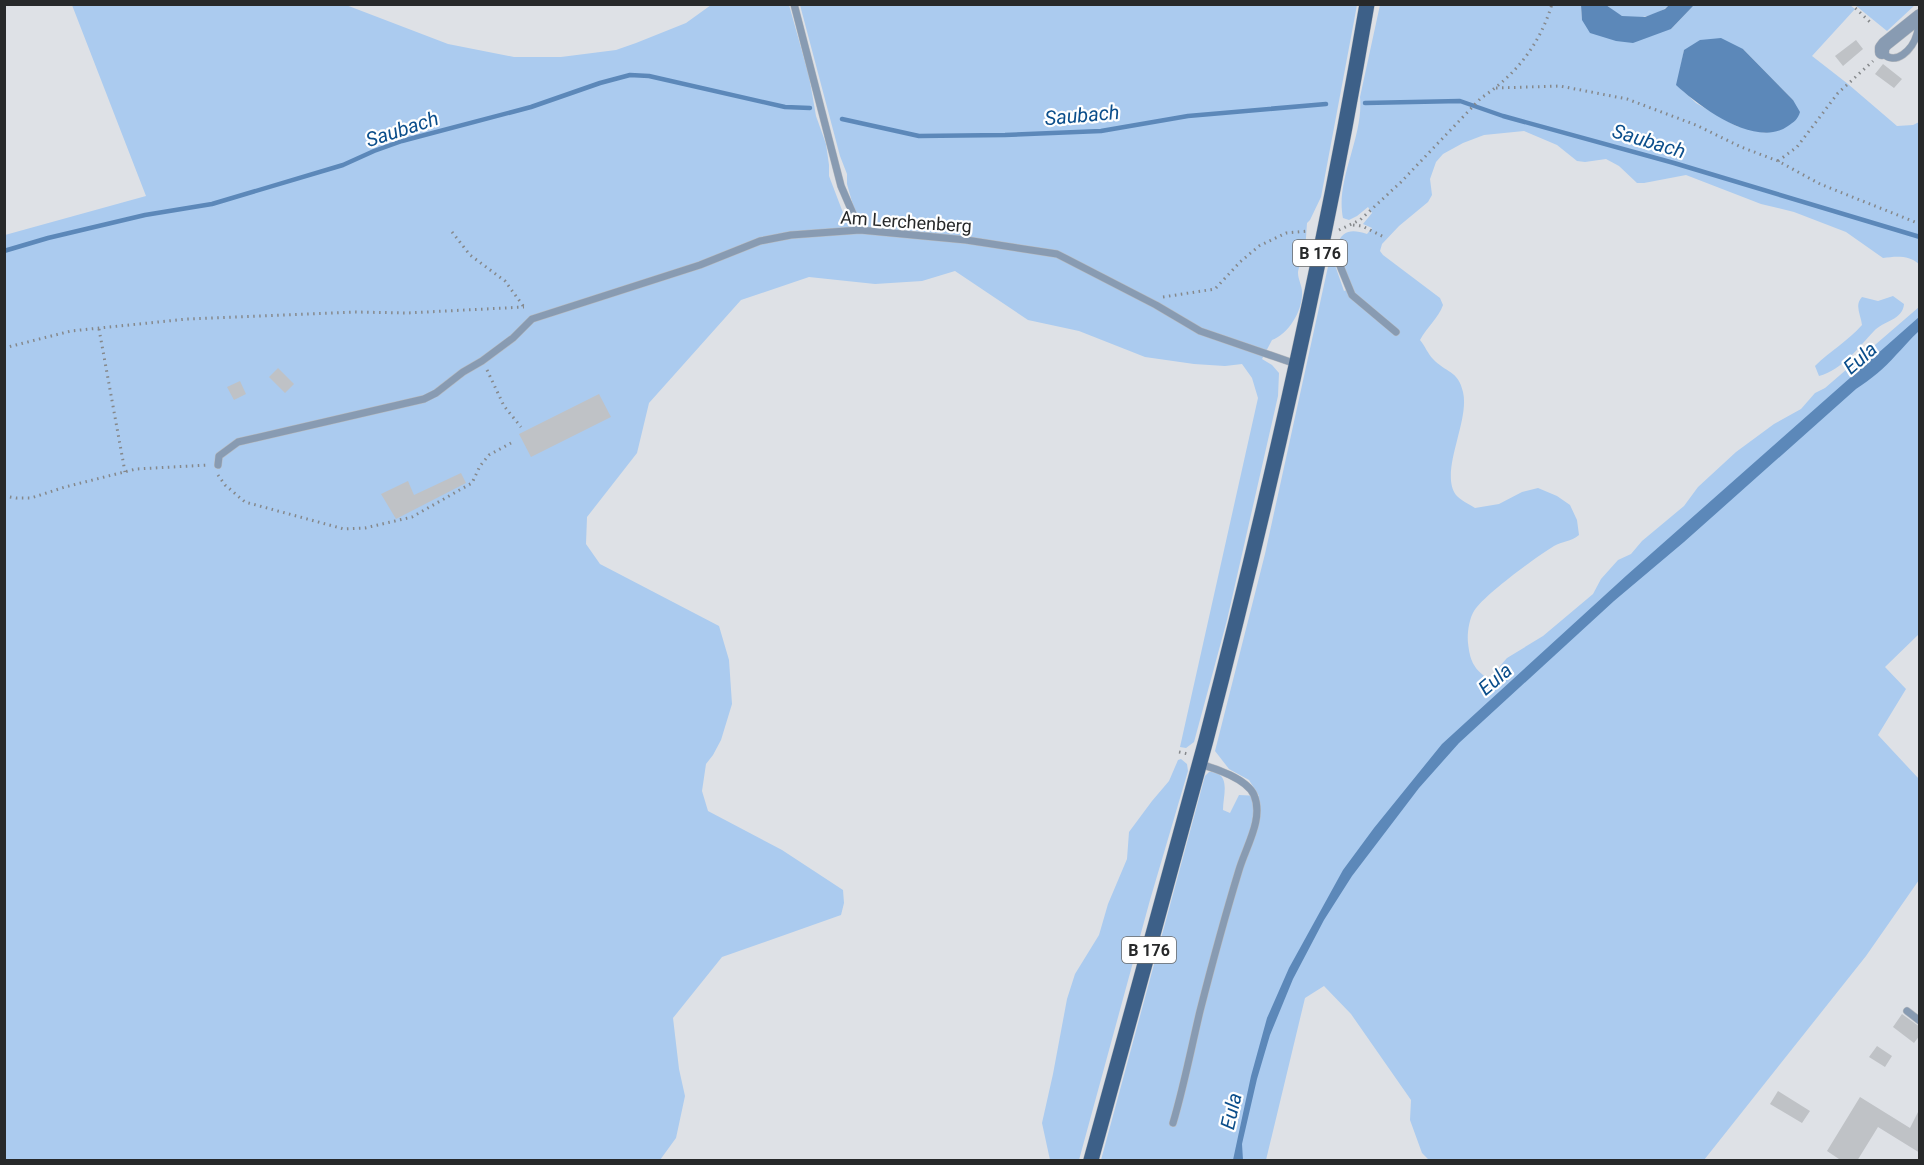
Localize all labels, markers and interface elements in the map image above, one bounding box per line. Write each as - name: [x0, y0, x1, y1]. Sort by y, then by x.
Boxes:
- water label: Saubach: [1044, 100, 1120, 130]
- water label: Saubach: [363, 106, 441, 152]
- water label: Saubach: [1610, 119, 1688, 163]
- street label: Am Lerchenberg: [840, 206, 972, 237]
- road number: B 176: [1293, 240, 1347, 266]
- water label: Eula: [1838, 337, 1882, 379]
- water label: Eula: [1473, 658, 1517, 700]
- road number: B 176: [1122, 937, 1176, 963]
- water label: Eula: [1215, 1090, 1247, 1132]

